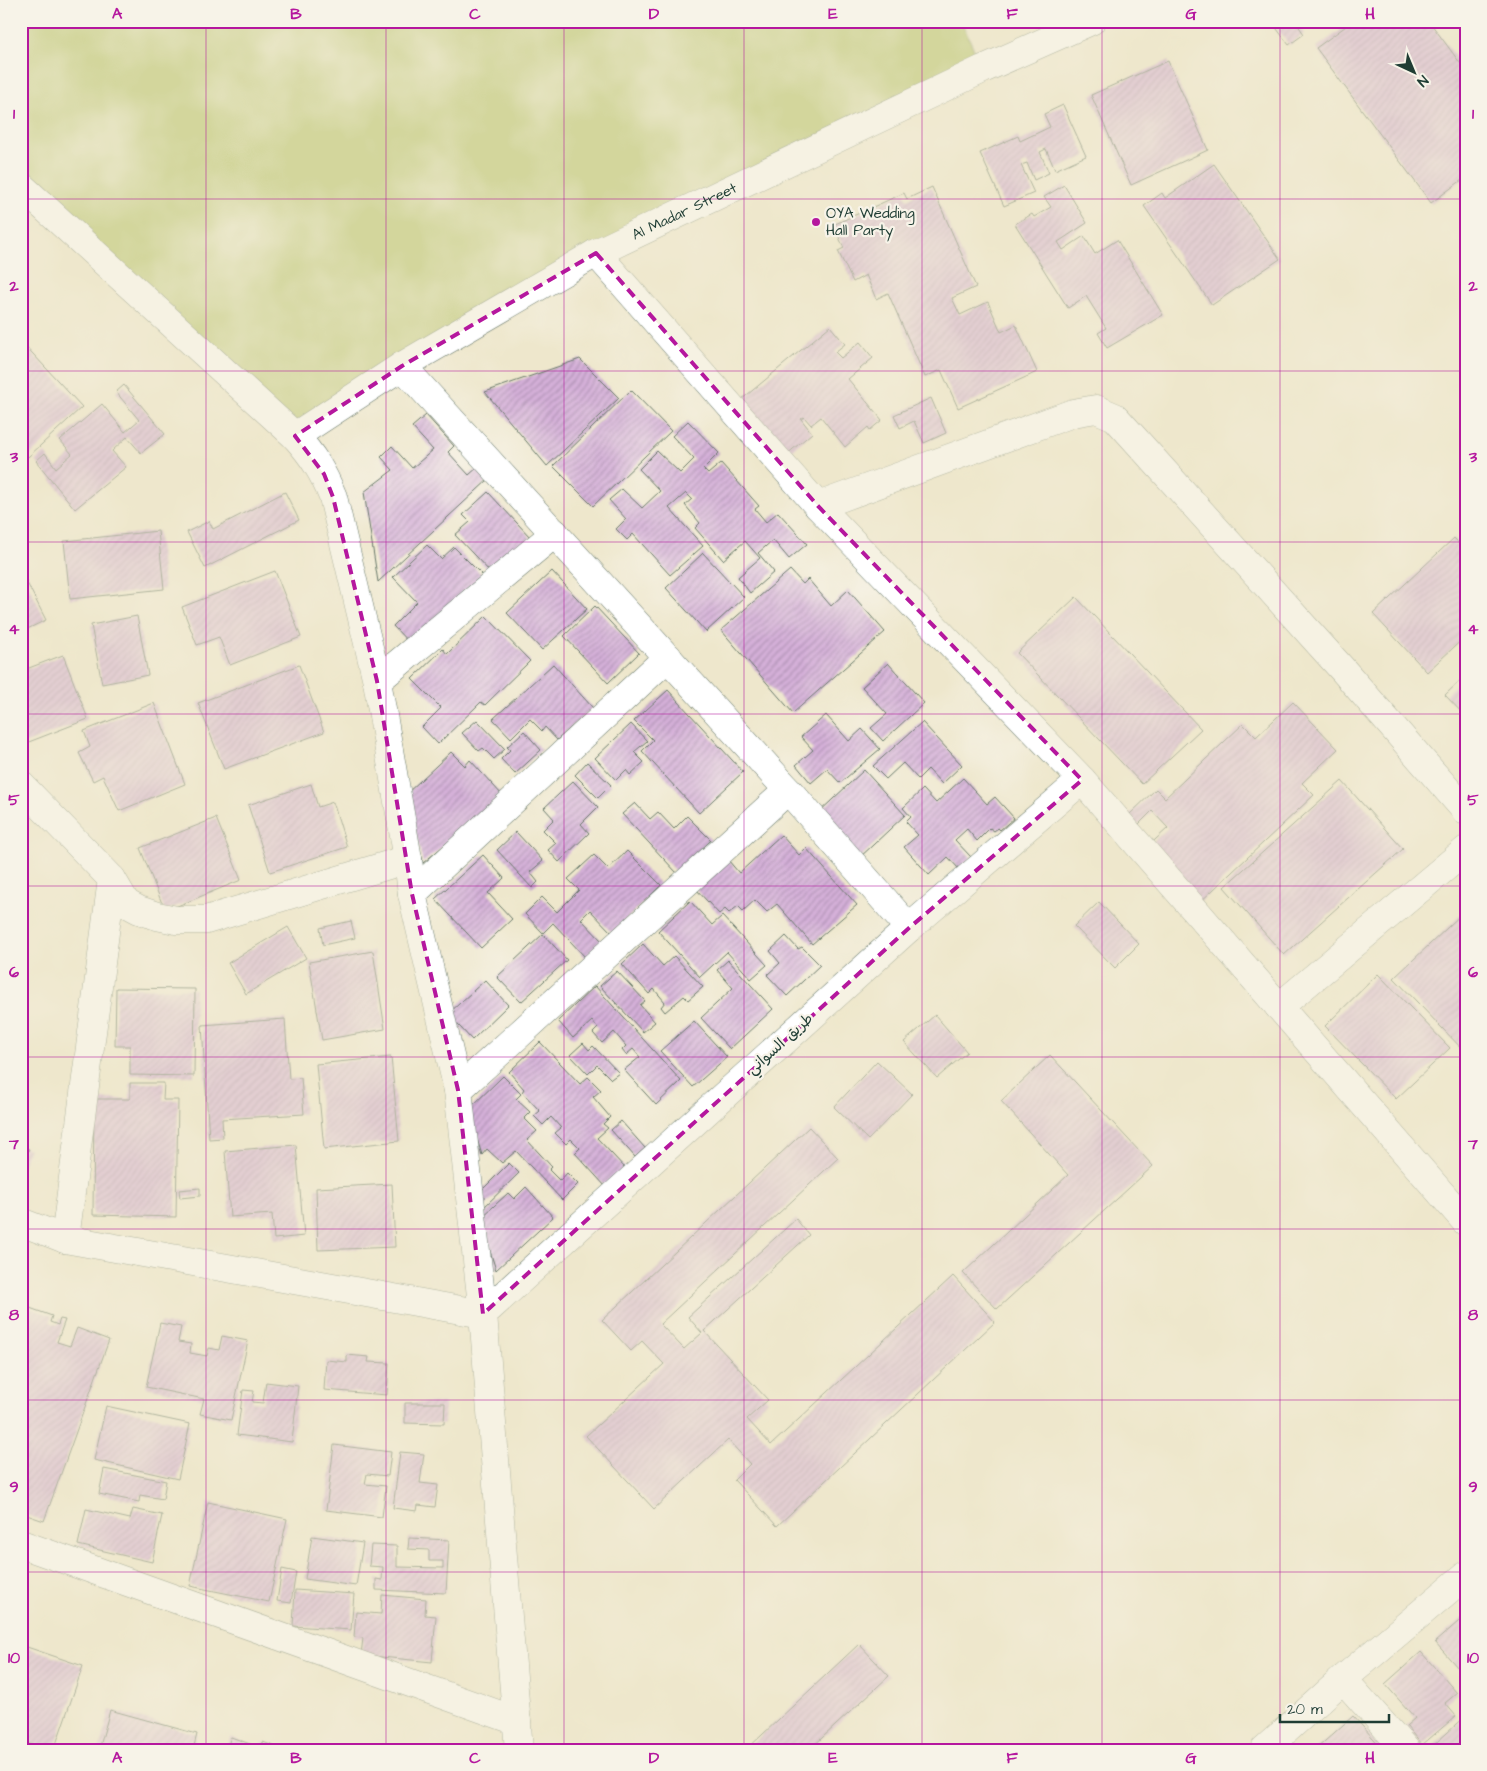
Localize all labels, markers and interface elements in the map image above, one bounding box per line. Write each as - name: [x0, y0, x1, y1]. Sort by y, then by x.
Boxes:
- text: A: [112, 3, 123, 25]
- text: B: [290, 3, 302, 25]
- text: C: [469, 3, 481, 25]
- text: D: [649, 3, 660, 25]
- text: E: [828, 3, 838, 25]
- text: F: [1006, 3, 1018, 25]
- text: G: [1185, 3, 1197, 25]
- text: H: [1365, 3, 1375, 25]
- north arrow: [1390, 48, 1440, 98]
- text: N: [1412, 70, 1432, 91]
- text: 1: [13, 103, 16, 125]
- text: 1: [1472, 103, 1475, 125]
- street label: Al Madar Street: [628, 177, 740, 245]
- place label: OYA Wedding Hall Party: [826, 203, 915, 242]
- marker: OYA Wedding Hall Party: [810, 216, 822, 228]
- text: 2: [8, 275, 19, 297]
- text: 2: [1467, 275, 1478, 297]
- text: 3: [9, 446, 19, 468]
- text: 3: [1468, 446, 1478, 468]
- text: 4: [9, 618, 20, 640]
- text: 4: [1468, 618, 1479, 640]
- text: 5: [8, 789, 20, 811]
- text: 5: [1467, 789, 1479, 811]
- text: 6: [9, 961, 19, 983]
- text: 6: [1468, 961, 1478, 983]
- street label: طريق السواني: [742, 1008, 819, 1081]
- text: 7: [8, 1133, 19, 1155]
- text: 7: [1467, 1133, 1478, 1155]
- text: 8: [9, 1304, 20, 1326]
- text: 8: [1468, 1304, 1479, 1326]
- text: 9: [9, 1476, 19, 1498]
- text: 9: [1468, 1476, 1478, 1498]
- text: 10: [8, 1647, 20, 1669]
- text: 10: [1467, 1647, 1479, 1669]
- scale bar: [1280, 1691, 1388, 1723]
- text: 20 m: [1287, 1699, 1323, 1720]
- text: A: [112, 1747, 123, 1769]
- text: B: [290, 1747, 302, 1769]
- text: C: [469, 1747, 481, 1769]
- text: D: [649, 1747, 660, 1769]
- text: E: [828, 1747, 838, 1769]
- text: F: [1006, 1747, 1018, 1769]
- text: G: [1185, 1747, 1197, 1769]
- text: H: [1365, 1747, 1375, 1769]

